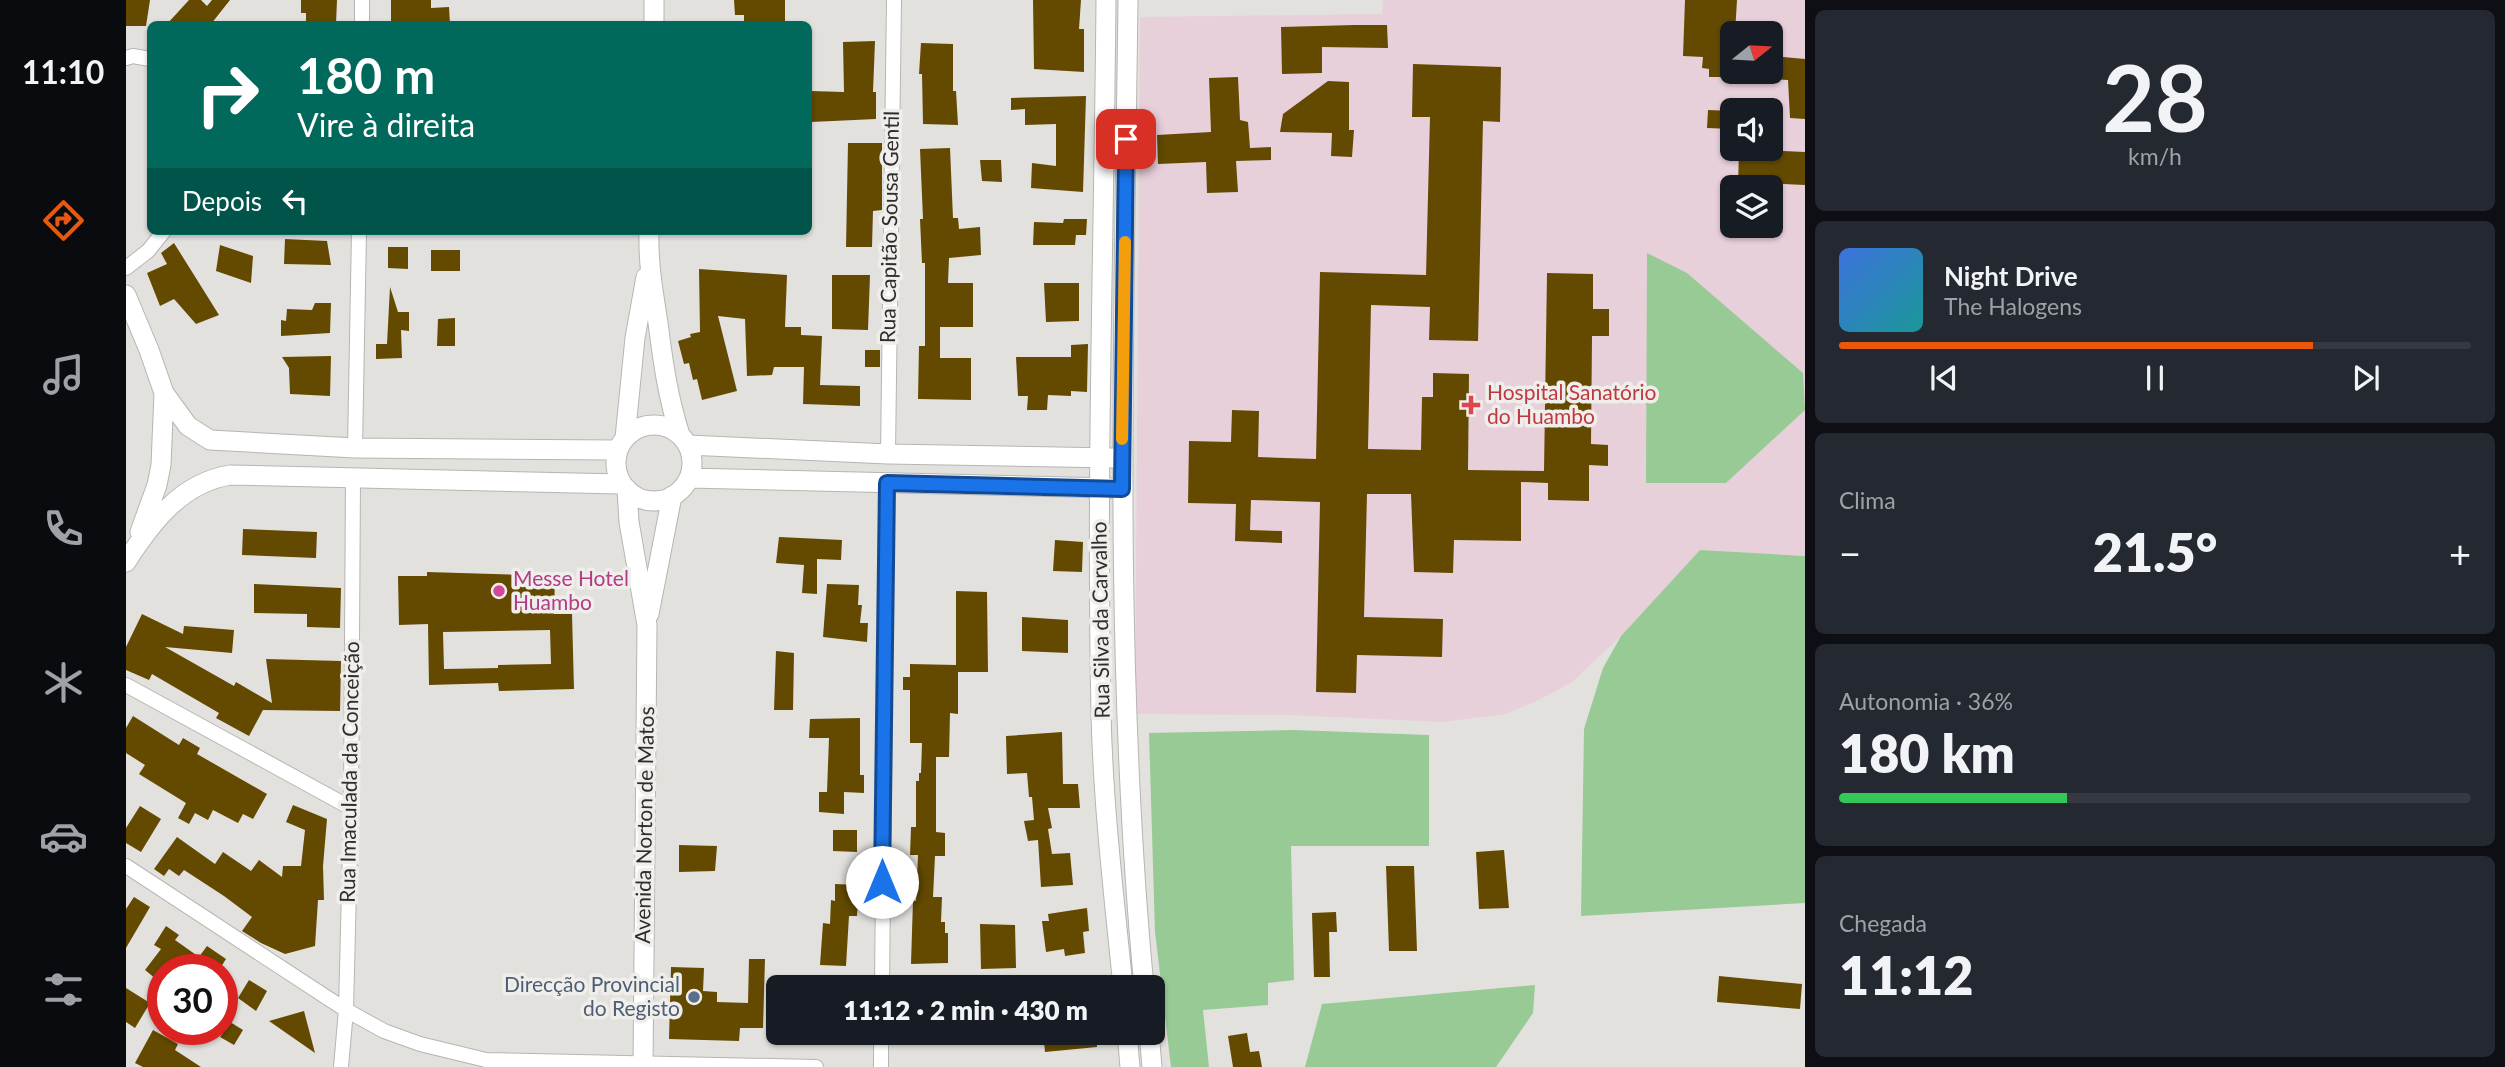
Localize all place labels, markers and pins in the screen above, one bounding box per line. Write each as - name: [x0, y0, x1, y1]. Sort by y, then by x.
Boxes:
- pin: [1096, 109, 1156, 169]
- place label: Hospital Sanatório do Huambo: [1487, 379, 1657, 428]
- marker: Hospital Sanatório do Huambo: [1461, 395, 1481, 415]
- place label: Messe Hotel Huambo: [513, 565, 629, 614]
- marker: Messe Hotel Huambo: [491, 583, 507, 599]
- place label: Direcção Provincial do Registo: [504, 971, 680, 1020]
- marker: Direcção Provincial do Registo: [686, 989, 702, 1005]

